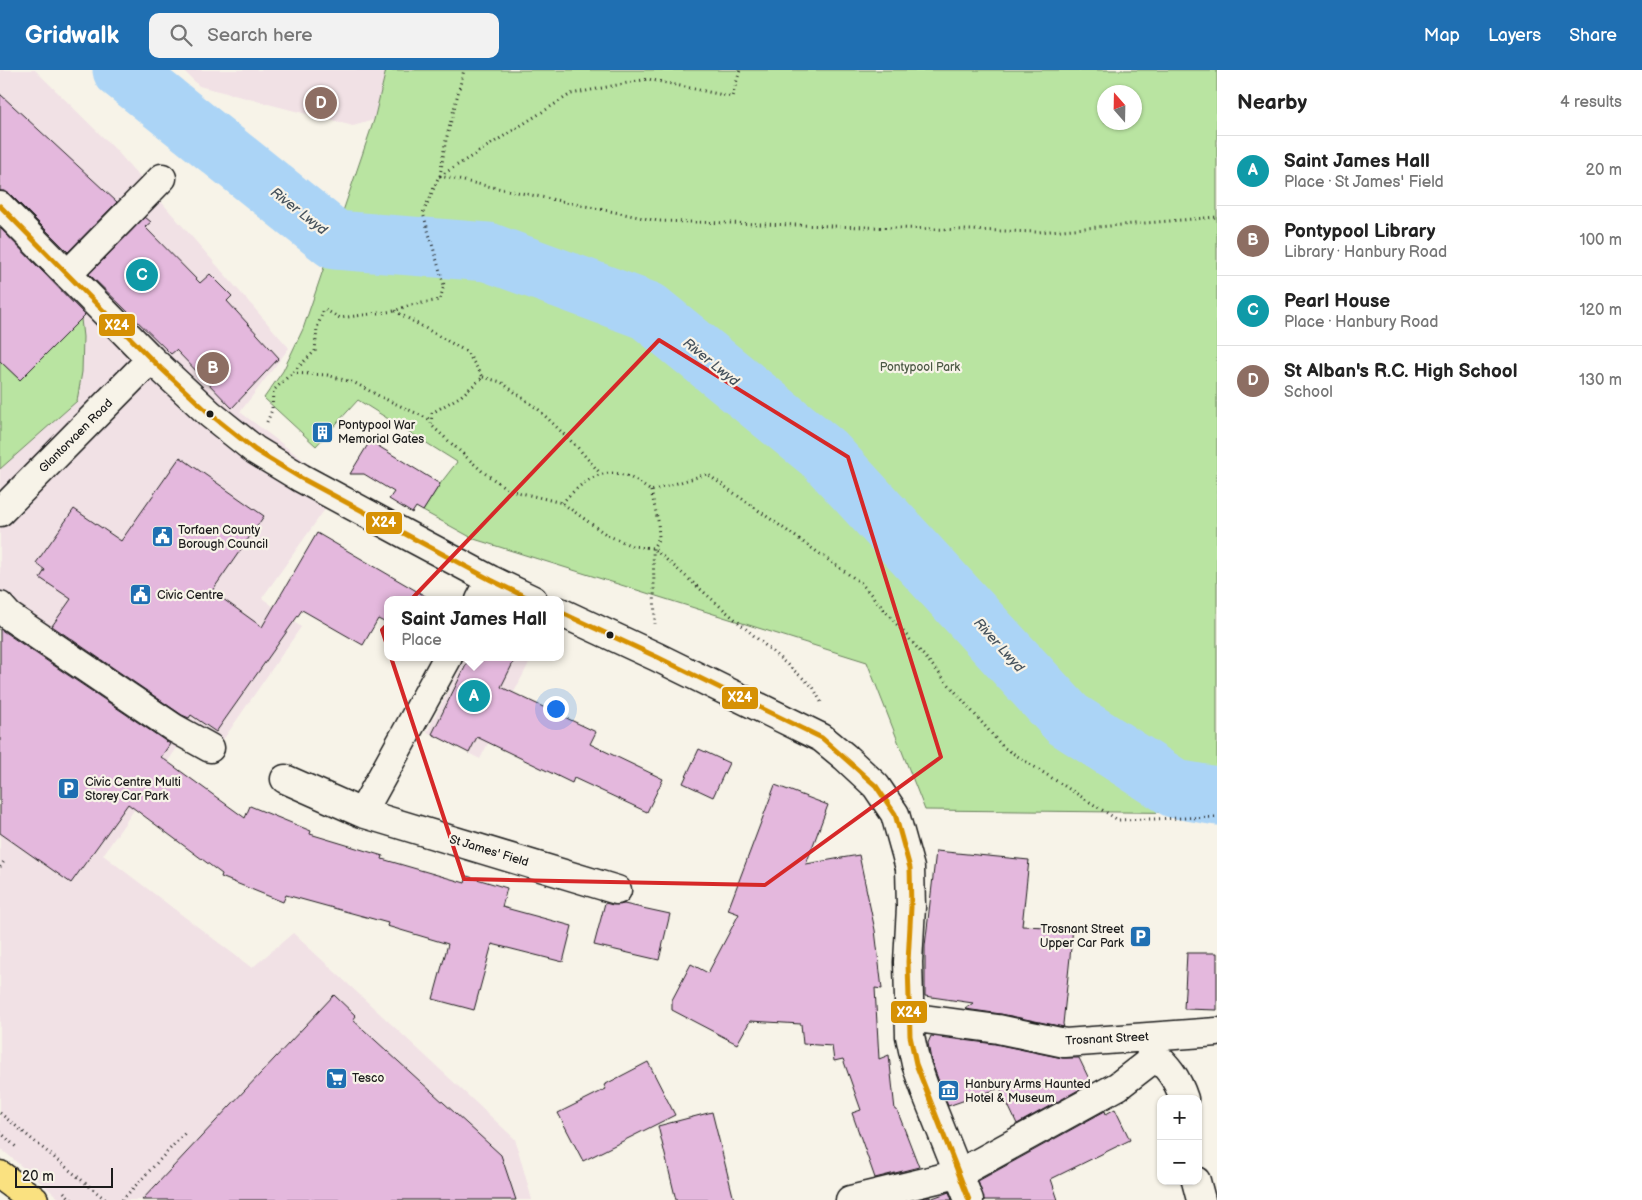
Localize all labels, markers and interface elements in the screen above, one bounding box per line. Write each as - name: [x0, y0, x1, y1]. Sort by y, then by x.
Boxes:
- search box: [149, 13, 499, 58]
- text: Gridwalk: [25, 21, 119, 50]
- icon: search: [167, 21, 195, 49]
- text: Search here: [207, 24, 312, 47]
- text: Map: [1424, 25, 1460, 46]
- text: Layers: [1488, 25, 1541, 46]
- text: Share: [1569, 25, 1617, 46]
- pin: D: [305, 84, 337, 122]
- north arrow: [1097, 85, 1142, 130]
- text: Nearby: [1237, 90, 1307, 115]
- text: 4 results: [1560, 93, 1622, 112]
- text: Saint James Hall: [1284, 150, 1430, 173]
- text: A: [1248, 161, 1258, 180]
- text: 20 m: [1586, 161, 1622, 180]
- text: Place · St James' Field: [1284, 173, 1444, 192]
- water label: River Lwyd: [267, 184, 331, 239]
- text: Pontypool Library: [1284, 220, 1435, 243]
- text: B: [1247, 231, 1259, 250]
- text: 100 m: [1579, 231, 1622, 250]
- text: Library · Hanbury Road: [1284, 243, 1447, 262]
- pin: C: [126, 256, 158, 294]
- text: Pearl House: [1284, 290, 1390, 313]
- text: C: [1247, 301, 1259, 320]
- text: 120 m: [1579, 301, 1622, 320]
- line badge: X24: [98, 313, 136, 337]
- text: Place · Hanbury Road: [1284, 313, 1438, 332]
- text: X24: [105, 317, 130, 334]
- water label: River Lwyd: [680, 334, 743, 390]
- pin: B: [197, 349, 229, 387]
- park label: Pontypool Park: [880, 360, 960, 375]
- text: St Alban's R.C. High School: [1284, 360, 1517, 383]
- text: D: [1247, 371, 1259, 390]
- text: 130 m: [1579, 371, 1622, 390]
- text: School: [1284, 383, 1333, 402]
- street label: Glantorvaen Road: [36, 396, 116, 476]
- unlabelled marker: [205, 409, 215, 419]
- place label: Pontypool War Memorial Gates: [338, 418, 424, 447]
- building icon: Pontypool War Memorial Gates: [310, 420, 334, 444]
- line badge: X24: [365, 511, 403, 535]
- text: X24: [372, 514, 397, 531]
- place label: Torfaen County Borough Council: [178, 523, 268, 552]
- public building icon: Torfaen County Borough Council: [150, 525, 174, 549]
- public building icon: Civic Centre: [129, 583, 153, 607]
- place label: Civic Centre: [157, 588, 223, 603]
- popup: [384, 596, 564, 661]
- text: Saint James Hall: [401, 608, 547, 631]
- water label: River Lwyd: [970, 614, 1028, 676]
- unlabelled marker: [605, 630, 615, 640]
- text: Place: [401, 631, 442, 650]
- pin: A: [458, 677, 490, 715]
- line badge: X24: [721, 686, 759, 710]
- text: X24: [728, 689, 753, 706]
- your location: [543, 696, 569, 722]
- place label: Civic Centre Multi Storey Car Park: [85, 775, 181, 804]
- parking icon: Civic Centre Multi Storey Car Park: [57, 777, 81, 801]
- street label: St James' Field: [448, 832, 530, 870]
- place label: Trosnant Street Upper Car Park: [1040, 922, 1124, 951]
- parking icon: Trosnant Street Upper Car Park: [1128, 924, 1152, 948]
- line badge: X24: [890, 1000, 928, 1024]
- text: X24: [897, 1004, 922, 1021]
- street label: Trosnant Street: [1065, 1029, 1149, 1049]
- supermarket icon: Tesco: [324, 1066, 348, 1090]
- place label: Tesco: [352, 1071, 384, 1086]
- place label: Hanbury Arms Haunted Hotel & Museum: [965, 1077, 1091, 1106]
- museum icon: Hanbury Arms Haunted Hotel & Museum: [937, 1079, 961, 1103]
- map controls: [1157, 1095, 1202, 1185]
- button: +: [1157, 1095, 1202, 1140]
- button: −: [1157, 1140, 1202, 1185]
- scale bar: [15, 1165, 112, 1188]
- text: 20 m: [22, 1168, 54, 1185]

